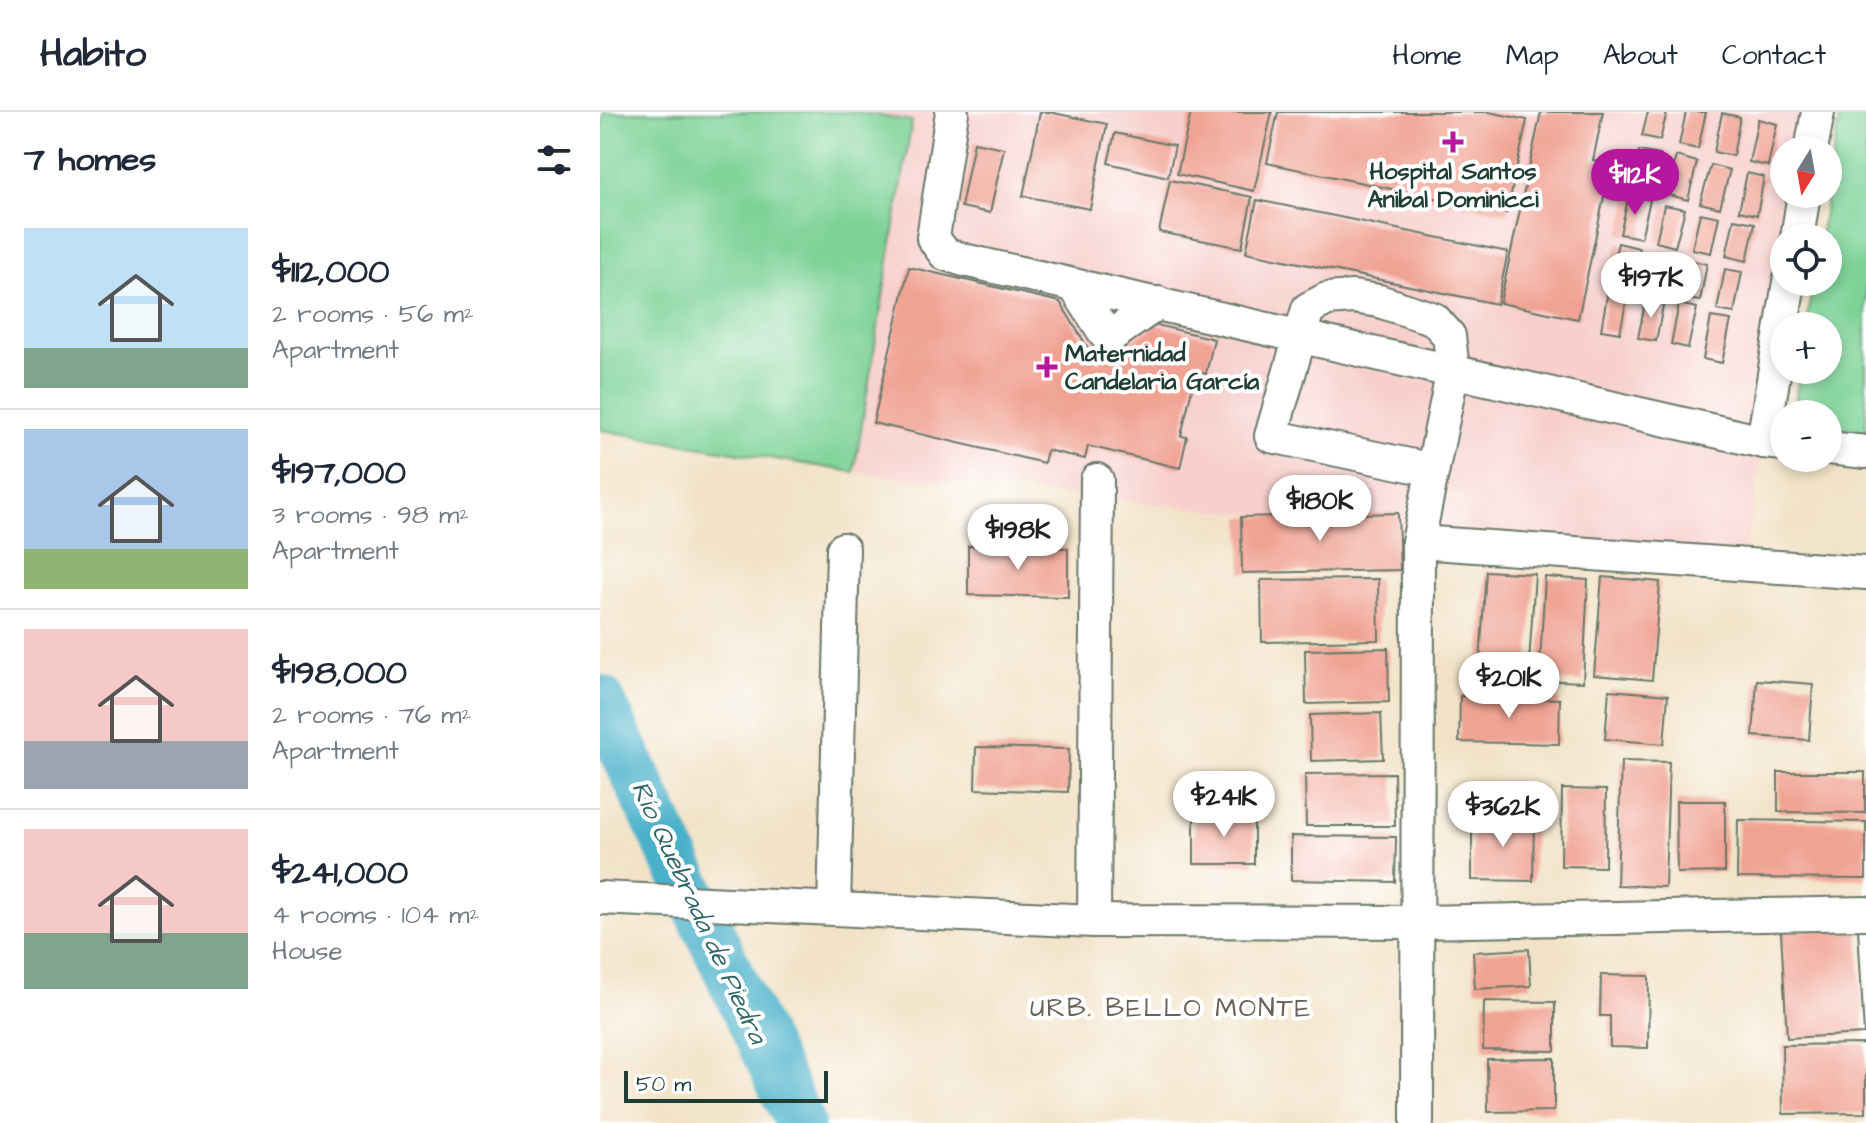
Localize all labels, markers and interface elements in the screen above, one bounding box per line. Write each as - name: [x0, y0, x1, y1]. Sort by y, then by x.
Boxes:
- text: Habito: [40, 29, 146, 81]
- text: Home: [1392, 36, 1462, 75]
- text: Map: [1506, 36, 1559, 75]
- text: About: [1603, 36, 1678, 75]
- text: Contact: [1722, 36, 1826, 75]
- marker: Hospital Santos Anibal Dominicci: [1442, 131, 1464, 153]
- text: 7 homes: [24, 136, 156, 184]
- north arrow: [1770, 136, 1842, 208]
- map controls: [1770, 136, 1842, 472]
- icon: filters: [532, 138, 576, 182]
- pin: $112K: [1579, 149, 1691, 217]
- place label: Hospital Santos Anibal Dominicci: [1367, 155, 1539, 217]
- text: $112K: [1609, 157, 1661, 193]
- button: locate: [1770, 224, 1842, 296]
- text: $112,000: [272, 248, 389, 296]
- pin: $197K: [1595, 252, 1707, 320]
- icon: home: [88, 260, 184, 356]
- text: $197K: [1619, 260, 1683, 296]
- text: 2 rooms · 56 m²: [272, 296, 474, 332]
- button: +: [1770, 312, 1842, 384]
- text: Apartment: [272, 332, 399, 368]
- place label: Maternidad Candelaria García: [1065, 337, 1260, 399]
- marker: Maternidad Candelaria García: [1036, 356, 1058, 378]
- button: −: [1770, 400, 1842, 472]
- text: $197,000: [272, 449, 406, 497]
- icon: home: [88, 461, 184, 557]
- pin: $180K: [1264, 475, 1376, 543]
- text: $180K: [1287, 483, 1353, 519]
- text: 3 rooms · 98 m²: [272, 497, 469, 533]
- pin: $198K: [962, 504, 1074, 572]
- text: $198K: [985, 512, 1051, 548]
- text: Apartment: [272, 533, 399, 569]
- text: $198,000: [272, 649, 407, 697]
- pin: $201K: [1453, 652, 1565, 720]
- text: $201K: [1477, 660, 1541, 696]
- icon: home: [88, 661, 184, 757]
- text: 2 rooms · 76 m²: [272, 697, 471, 733]
- text: Apartment: [272, 733, 399, 769]
- pin: $241K: [1168, 771, 1280, 839]
- water label: Río Quebrada de Piedra: [622, 775, 777, 1051]
- text: $241K: [1191, 779, 1257, 815]
- pin: $362K: [1447, 781, 1559, 849]
- text: $362K: [1466, 789, 1540, 825]
- text: $241,000: [272, 849, 408, 897]
- icon: home: [88, 861, 184, 957]
- text: 4 rooms · 104 m²: [272, 897, 479, 933]
- text: House: [272, 933, 343, 969]
- district label: URB. BELLO MONTE: [1030, 990, 1312, 1026]
- scale bar: [624, 1067, 828, 1103]
- text: 50 m: [636, 1069, 691, 1100]

